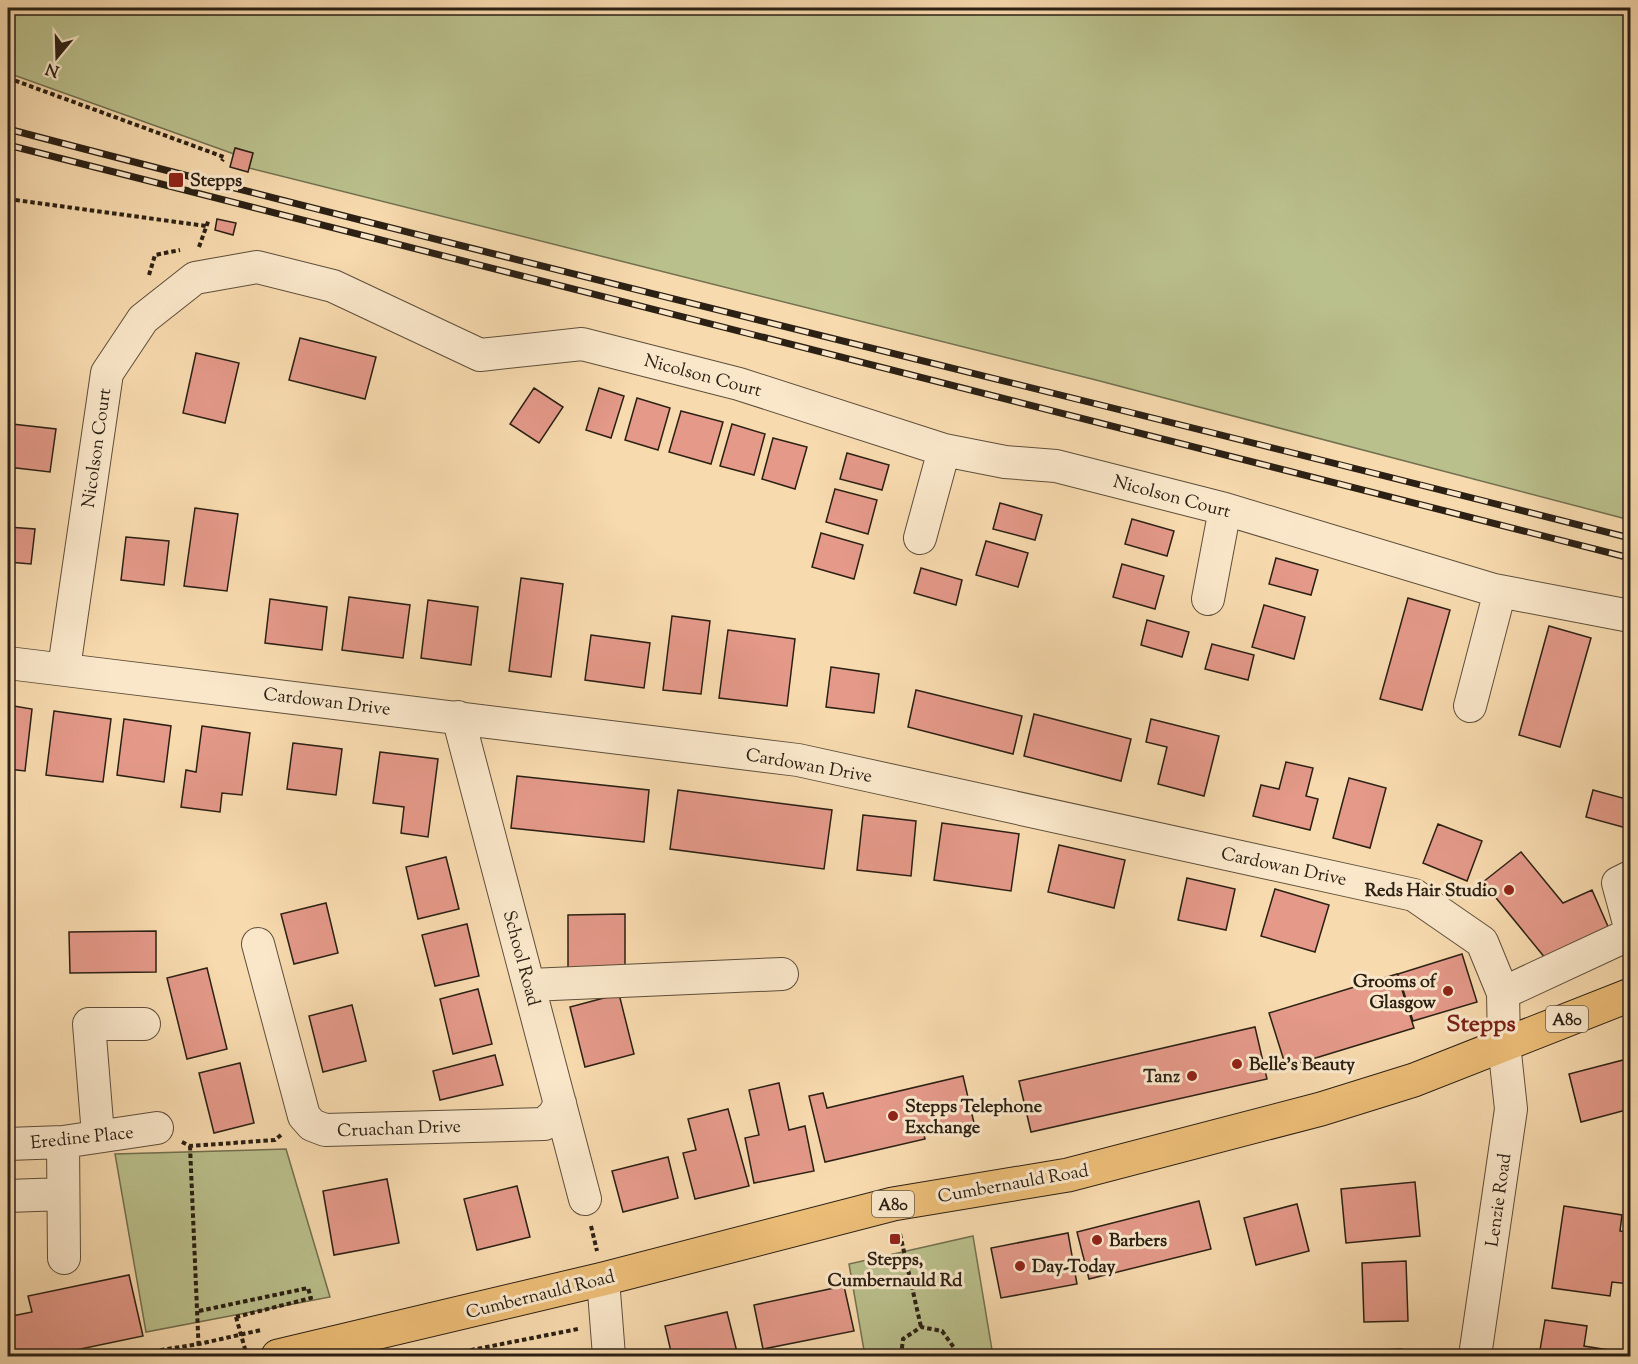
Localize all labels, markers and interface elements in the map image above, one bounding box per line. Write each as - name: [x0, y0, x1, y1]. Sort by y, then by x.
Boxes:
- north arrow: [27, 27, 87, 87]
- text: N: [43, 56, 63, 82]
- place label: Stepps: [190, 169, 242, 195]
- marker: Stepps: [167, 171, 185, 189]
- street label: Nicolson Court: [641, 349, 764, 405]
- street label: Nicolson Court: [77, 387, 119, 510]
- street label: Nicolson Court: [1110, 470, 1233, 526]
- street label: Cardowan Drive: [262, 682, 392, 724]
- street label: Cardowan Drive: [743, 743, 874, 791]
- street label: Cardowan Drive: [1218, 842, 1349, 894]
- place label: Reds Hair Studio: [1365, 879, 1497, 905]
- marker: Reds Hair Studio: [1502, 883, 1516, 897]
- street label: School Road: [495, 908, 545, 1009]
- place label: Grooms of Glasgow: [1353, 970, 1438, 1017]
- marker: Grooms of Glasgow: [1441, 984, 1455, 998]
- road number: A80: [1546, 1006, 1588, 1032]
- district label: Stepps: [1446, 1008, 1516, 1042]
- place label: Belle's Beauty: [1249, 1053, 1355, 1079]
- marker: Belle's Beauty: [1230, 1057, 1244, 1071]
- place label: Tanz: [1143, 1065, 1180, 1091]
- marker: Tanz: [1185, 1069, 1199, 1083]
- place label: Stepps Telephone Exchange: [905, 1095, 1043, 1142]
- marker: Stepps Telephone Exchange: [886, 1109, 900, 1123]
- street label: Cruachan Drive: [337, 1115, 462, 1145]
- street label: Eredine Place: [29, 1121, 135, 1157]
- street label: Lenzie Road: [1481, 1152, 1519, 1249]
- street label: Cumbernauld Road: [936, 1159, 1091, 1211]
- road number: A80: [872, 1191, 914, 1217]
- place label: Barbers: [1109, 1229, 1167, 1255]
- marker: Stepps, Cumbernauld Rd: [888, 1232, 902, 1246]
- marker: Barbers: [1090, 1233, 1104, 1247]
- place label: Stepps, Cumbernauld Rd: [828, 1248, 963, 1295]
- place label: Day-Today: [1032, 1255, 1116, 1281]
- marker: Day-Today: [1013, 1259, 1027, 1273]
- street label: Cumbernauld Road: [463, 1265, 618, 1327]

